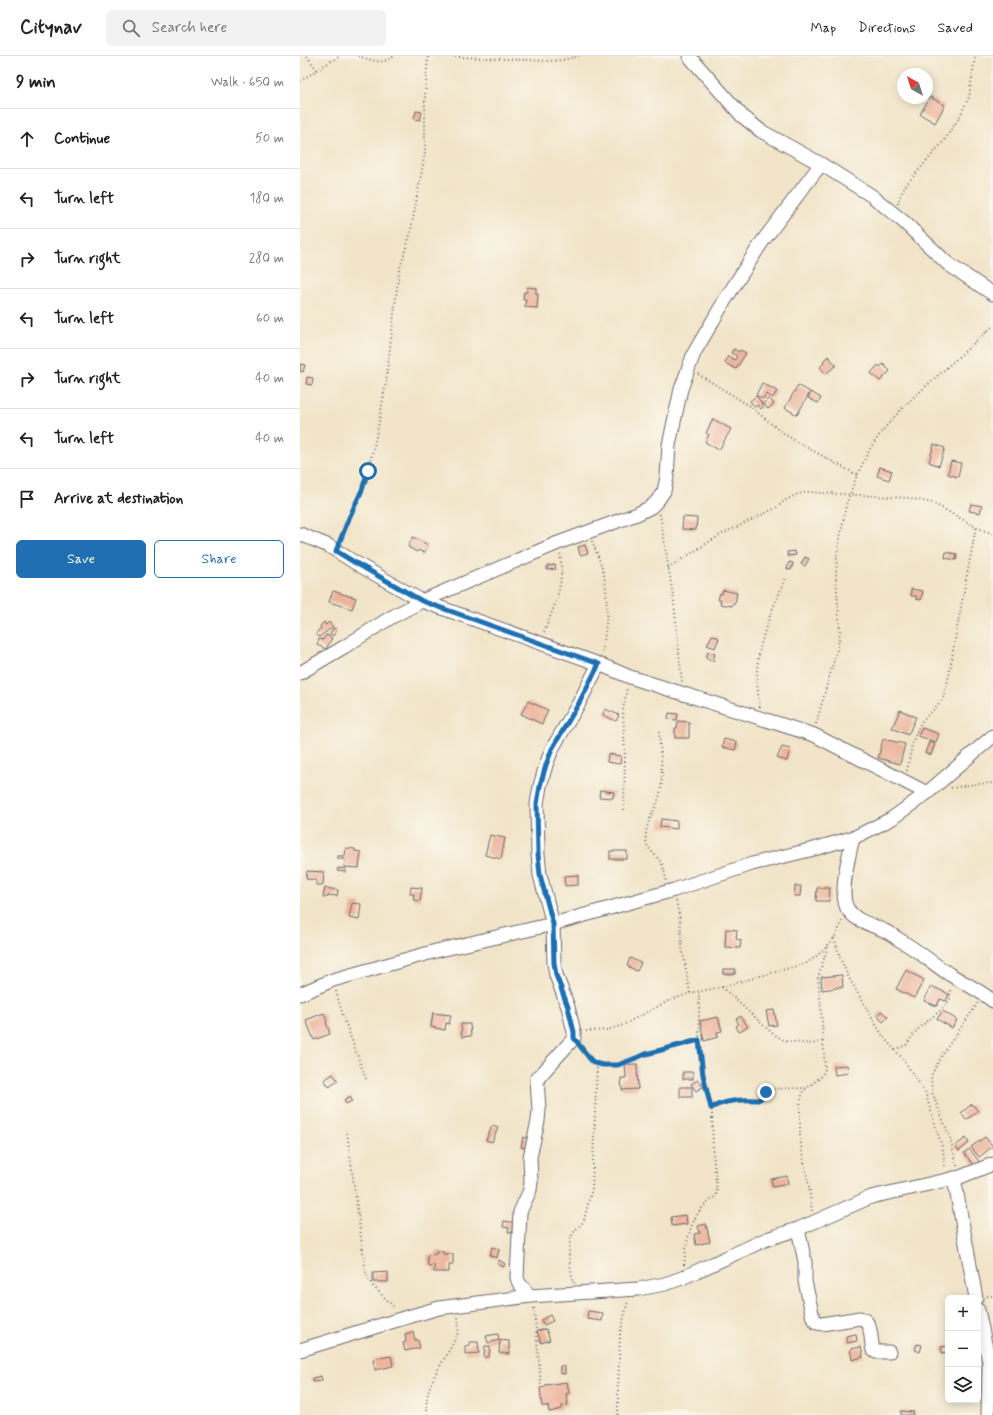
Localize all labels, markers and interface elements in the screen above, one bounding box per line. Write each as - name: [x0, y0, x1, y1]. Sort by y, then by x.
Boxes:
- search box: [106, 10, 386, 46]
- text: Citynav: [20, 15, 82, 40]
- icon: search: [120, 17, 142, 39]
- text: Search here: [152, 18, 227, 38]
- text: Map: [810, 19, 836, 37]
- text: Directions: [858, 19, 916, 37]
- text: Saved: [938, 19, 973, 37]
- north arrow: [897, 68, 933, 104]
- text: 9 min: [16, 71, 56, 93]
- text: Walk · 650 m: [211, 74, 284, 91]
- icon: ahead: [16, 128, 38, 150]
- text: Continue: [54, 129, 110, 149]
- text: 50 m: [255, 130, 284, 147]
- icon: left: [16, 188, 38, 210]
- text: Turn left: [54, 189, 114, 209]
- text: 180 m: [249, 190, 284, 207]
- icon: right: [16, 248, 38, 270]
- text: Turn right: [54, 249, 121, 269]
- text: 280 m: [249, 250, 284, 267]
- icon: left: [16, 308, 38, 330]
- text: Turn left: [54, 309, 114, 329]
- text: 60 m: [256, 310, 284, 327]
- icon: right: [16, 368, 38, 390]
- text: Turn right: [54, 369, 121, 389]
- text: 40 m: [255, 370, 284, 387]
- icon: left: [16, 428, 38, 450]
- text: Turn left: [54, 429, 114, 449]
- text: 40 m: [255, 430, 284, 447]
- route start: [359, 462, 377, 480]
- icon: arrive: [16, 488, 38, 510]
- text: Arrive at destination: [54, 489, 183, 509]
- button: Save: [16, 540, 146, 578]
- button: Share: [154, 540, 284, 578]
- route end: [757, 1083, 775, 1101]
- map controls: [945, 1295, 981, 1403]
- button: +: [945, 1295, 981, 1331]
- button: −: [945, 1331, 981, 1367]
- button: layers: [945, 1367, 981, 1403]

